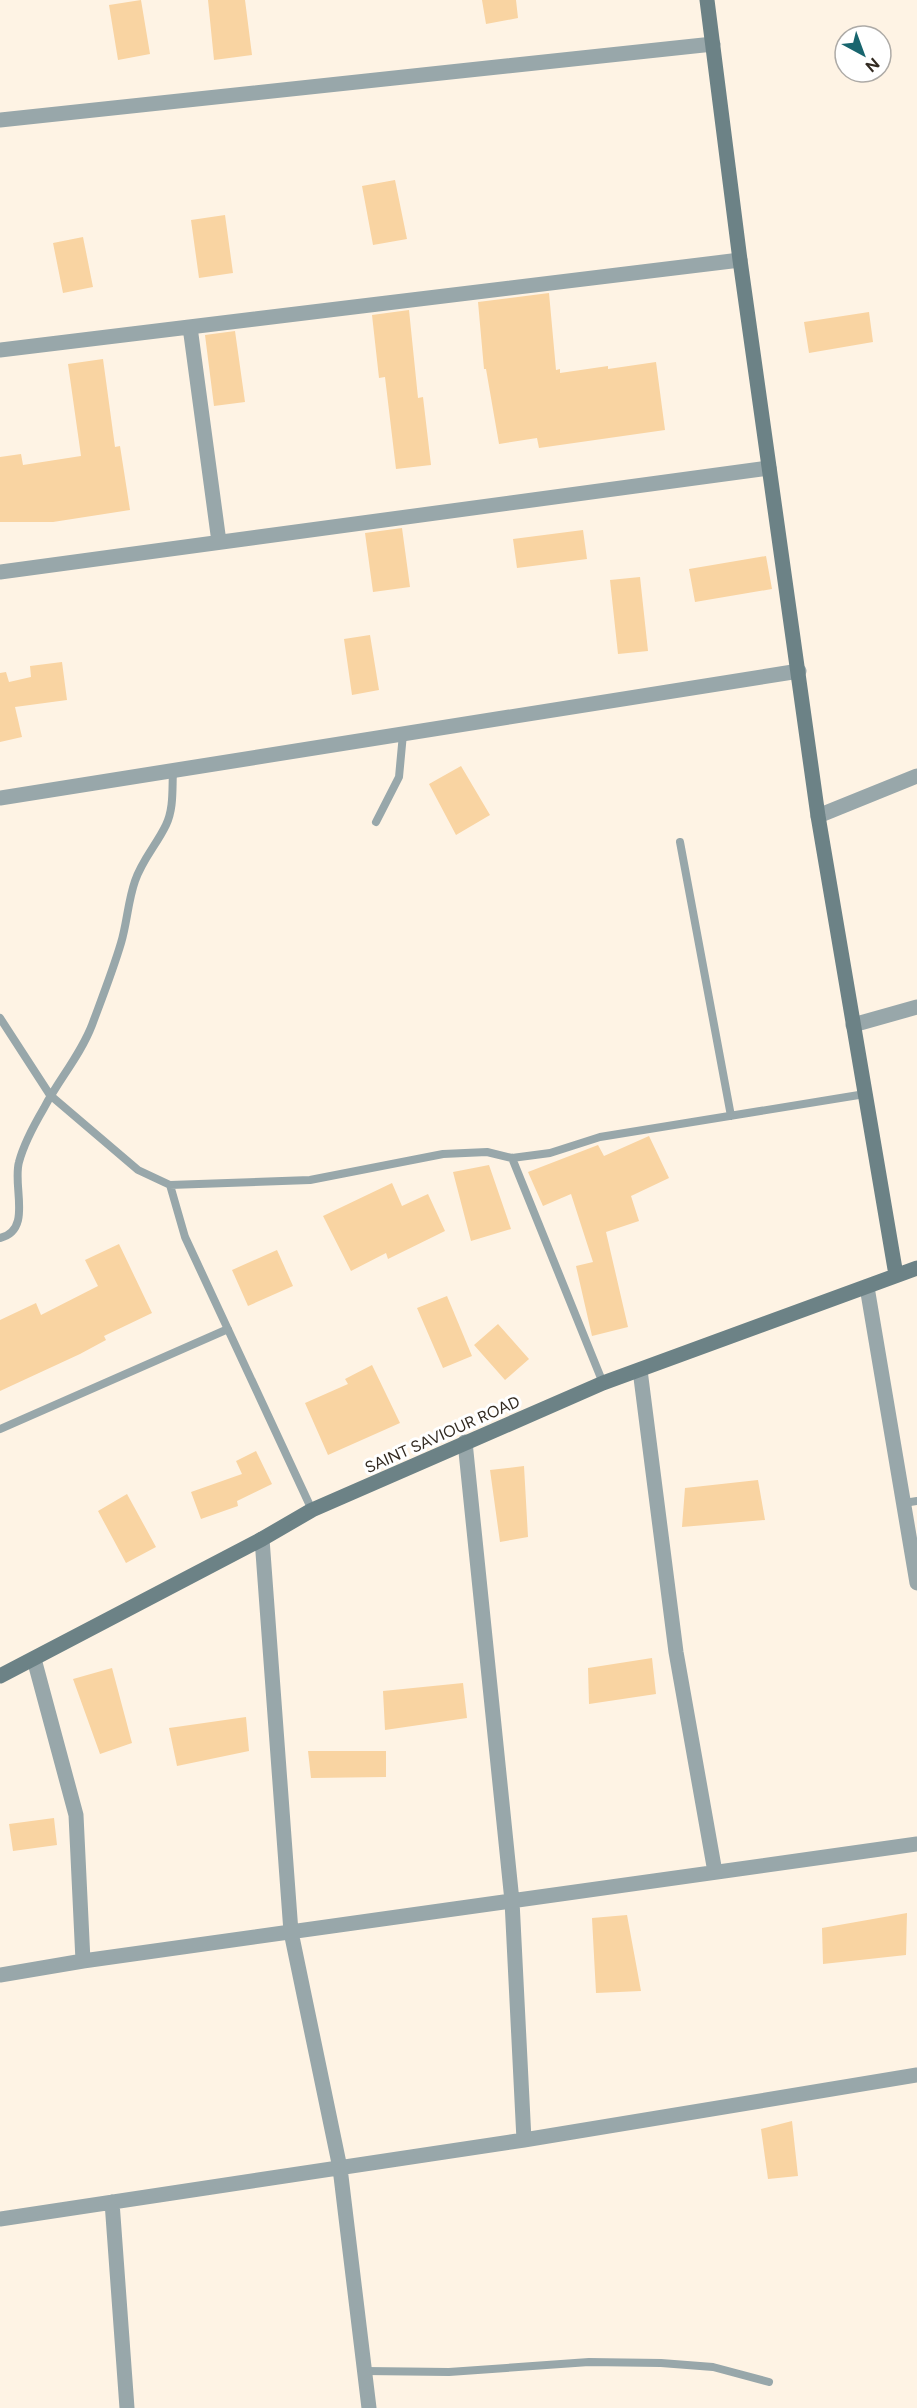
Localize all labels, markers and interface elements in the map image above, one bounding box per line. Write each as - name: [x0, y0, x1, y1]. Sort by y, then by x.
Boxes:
- north arrow: [833, 24, 893, 84]
- text: N: [862, 54, 883, 76]
- street label: SAINT SAVIOUR ROAD: [362, 1392, 523, 1477]

